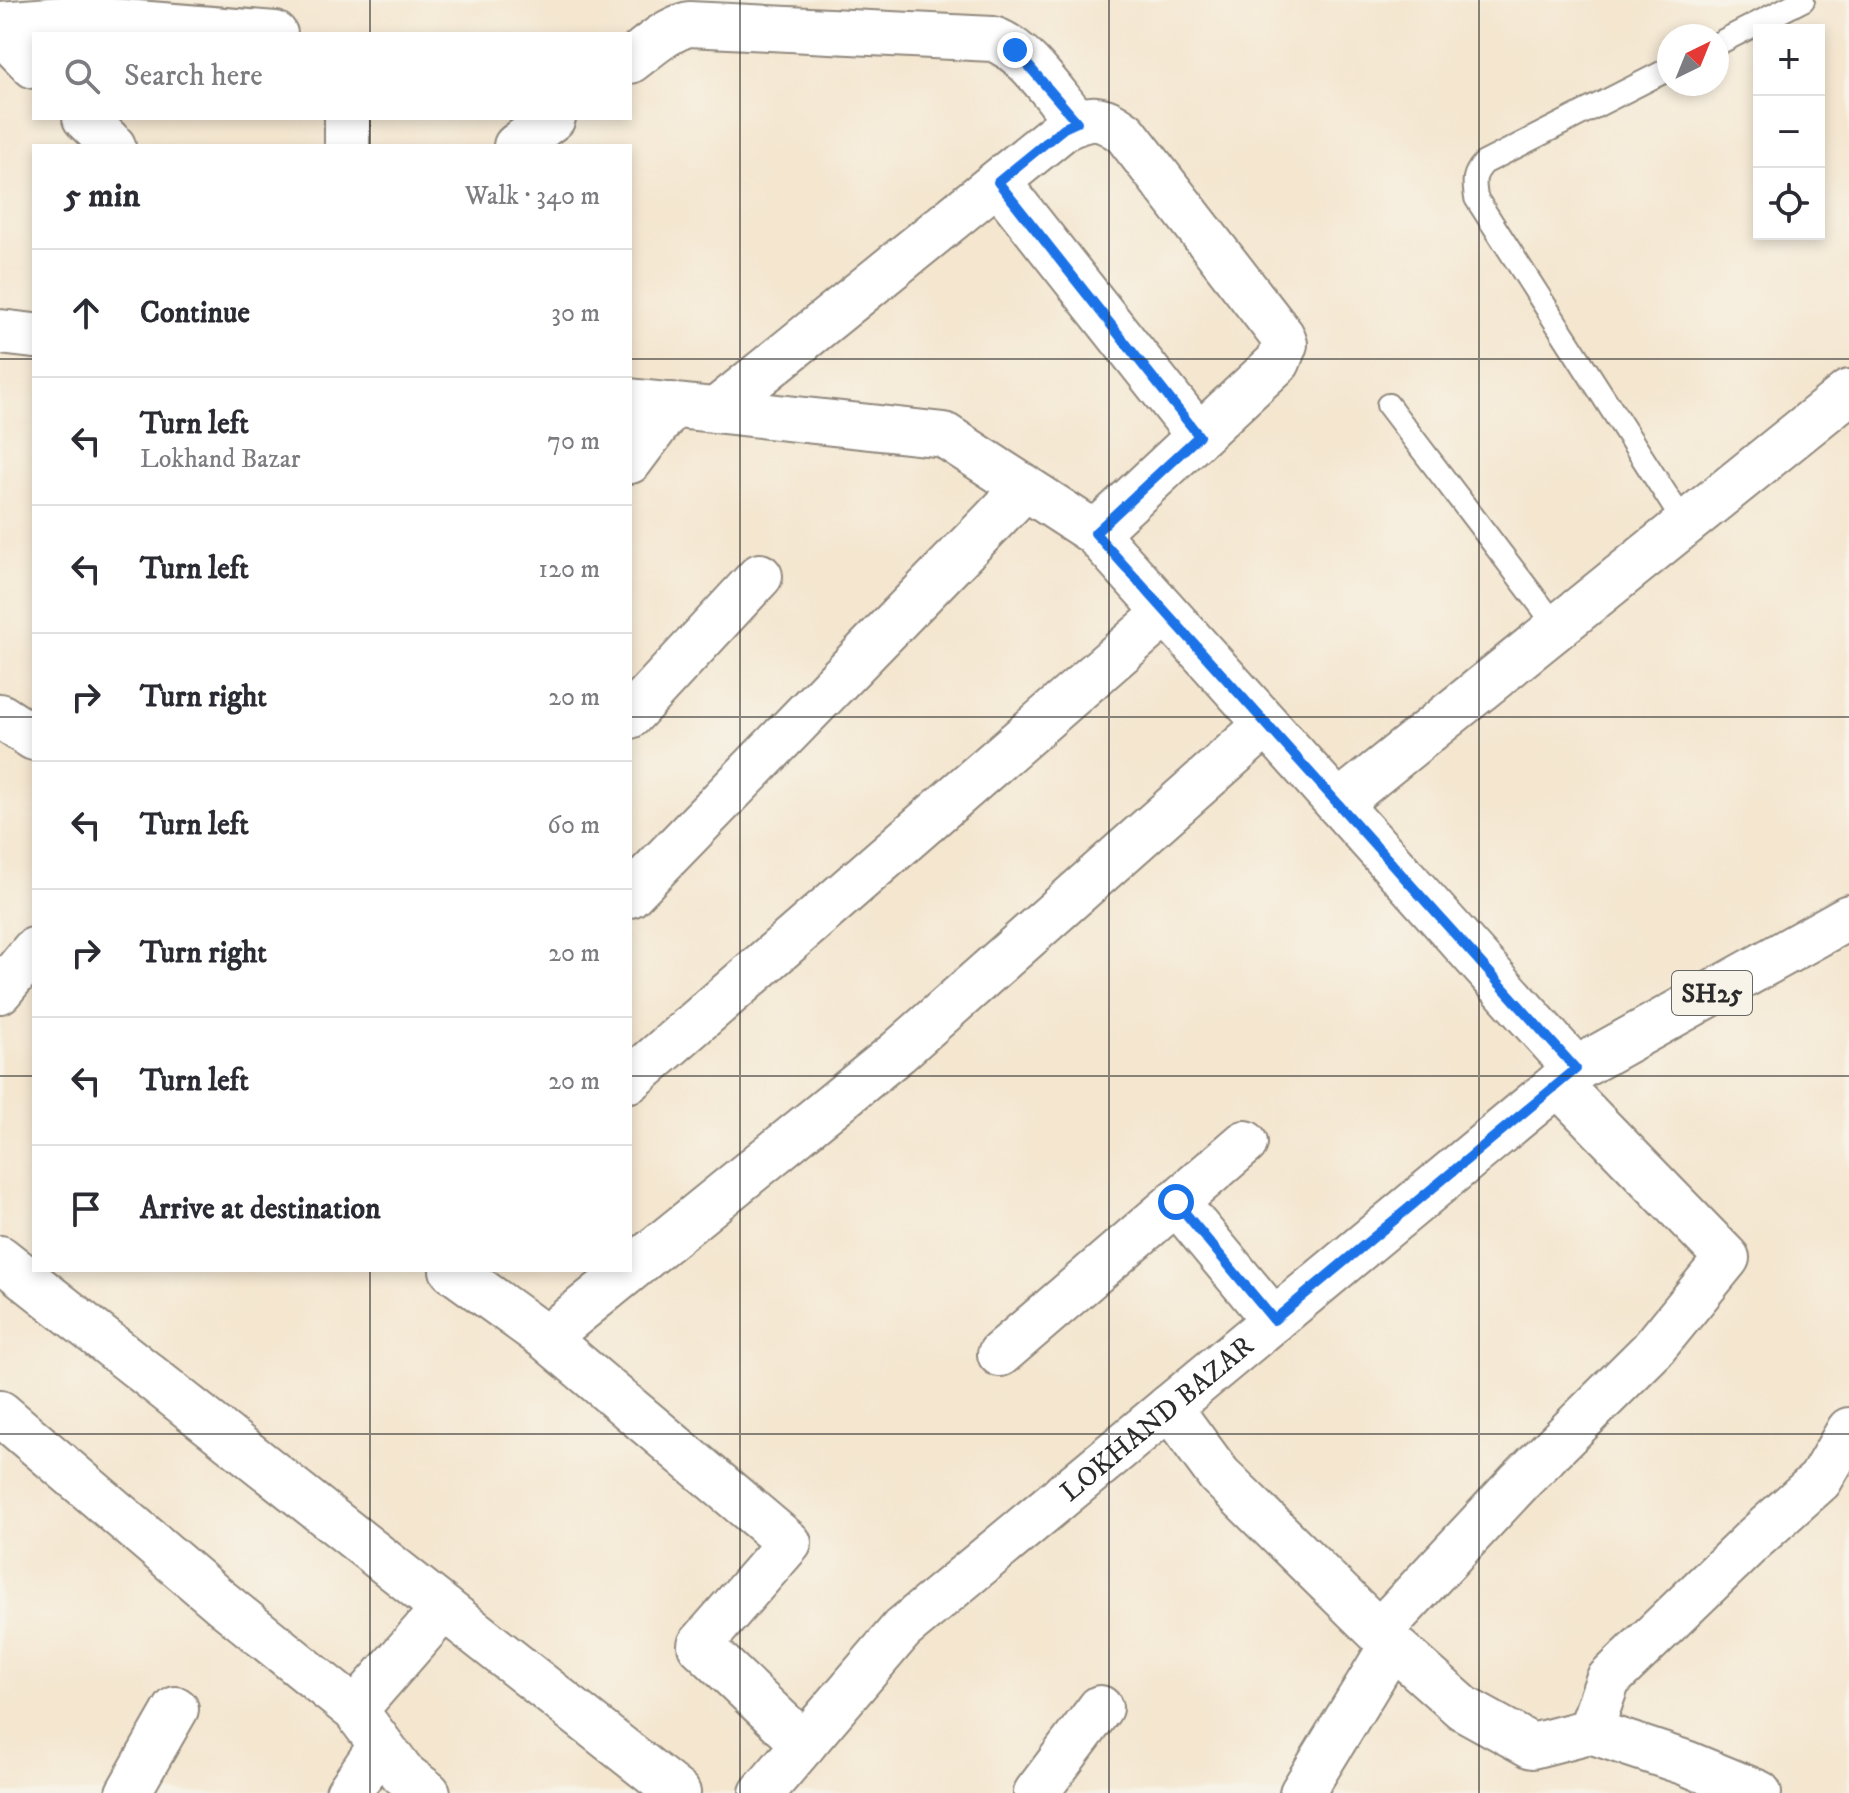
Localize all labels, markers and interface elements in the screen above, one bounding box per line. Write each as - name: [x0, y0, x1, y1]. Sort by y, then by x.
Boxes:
- north arrow: [1657, 24, 1729, 96]
- map controls: [1753, 24, 1825, 240]
- button: +: [1753, 24, 1825, 96]
- search box: [32, 32, 632, 120]
- route end: [997, 32, 1033, 68]
- icon: search: [60, 54, 104, 98]
- text: Search here: [124, 58, 263, 95]
- button: −: [1753, 96, 1825, 168]
- button: locate: [1753, 168, 1825, 240]
- text: 5 min: [64, 175, 140, 217]
- text: Walk · 340 m: [465, 180, 600, 213]
- icon: ahead: [64, 291, 108, 335]
- text: Continue: [140, 295, 250, 332]
- text: 30 m: [551, 297, 600, 330]
- text: Turn left: [140, 406, 249, 443]
- icon: left: [64, 419, 108, 463]
- text: 70 m: [547, 425, 600, 458]
- text: Lokhand Bazar: [140, 443, 300, 476]
- icon: left: [64, 547, 108, 591]
- text: Turn left: [140, 551, 249, 588]
- text: 120 m: [539, 553, 600, 586]
- icon: right: [64, 675, 108, 719]
- text: Turn right: [140, 679, 267, 716]
- text: 20 m: [548, 681, 600, 714]
- icon: left: [64, 803, 108, 847]
- text: Turn left: [140, 807, 249, 844]
- text: 60 m: [547, 809, 600, 842]
- icon: right: [64, 931, 108, 975]
- text: Turn right: [140, 935, 267, 972]
- text: 20 m: [548, 937, 600, 970]
- road number: SH25: [1672, 971, 1752, 1015]
- icon: left: [64, 1059, 108, 1103]
- text: Turn left: [140, 1063, 249, 1100]
- text: 20 m: [548, 1065, 600, 1098]
- route start: [1158, 1184, 1194, 1220]
- icon: arrive: [64, 1187, 108, 1231]
- text: Arrive at destination: [140, 1191, 381, 1228]
- street label: LOKHAND BAZAR: [1053, 1328, 1261, 1509]

